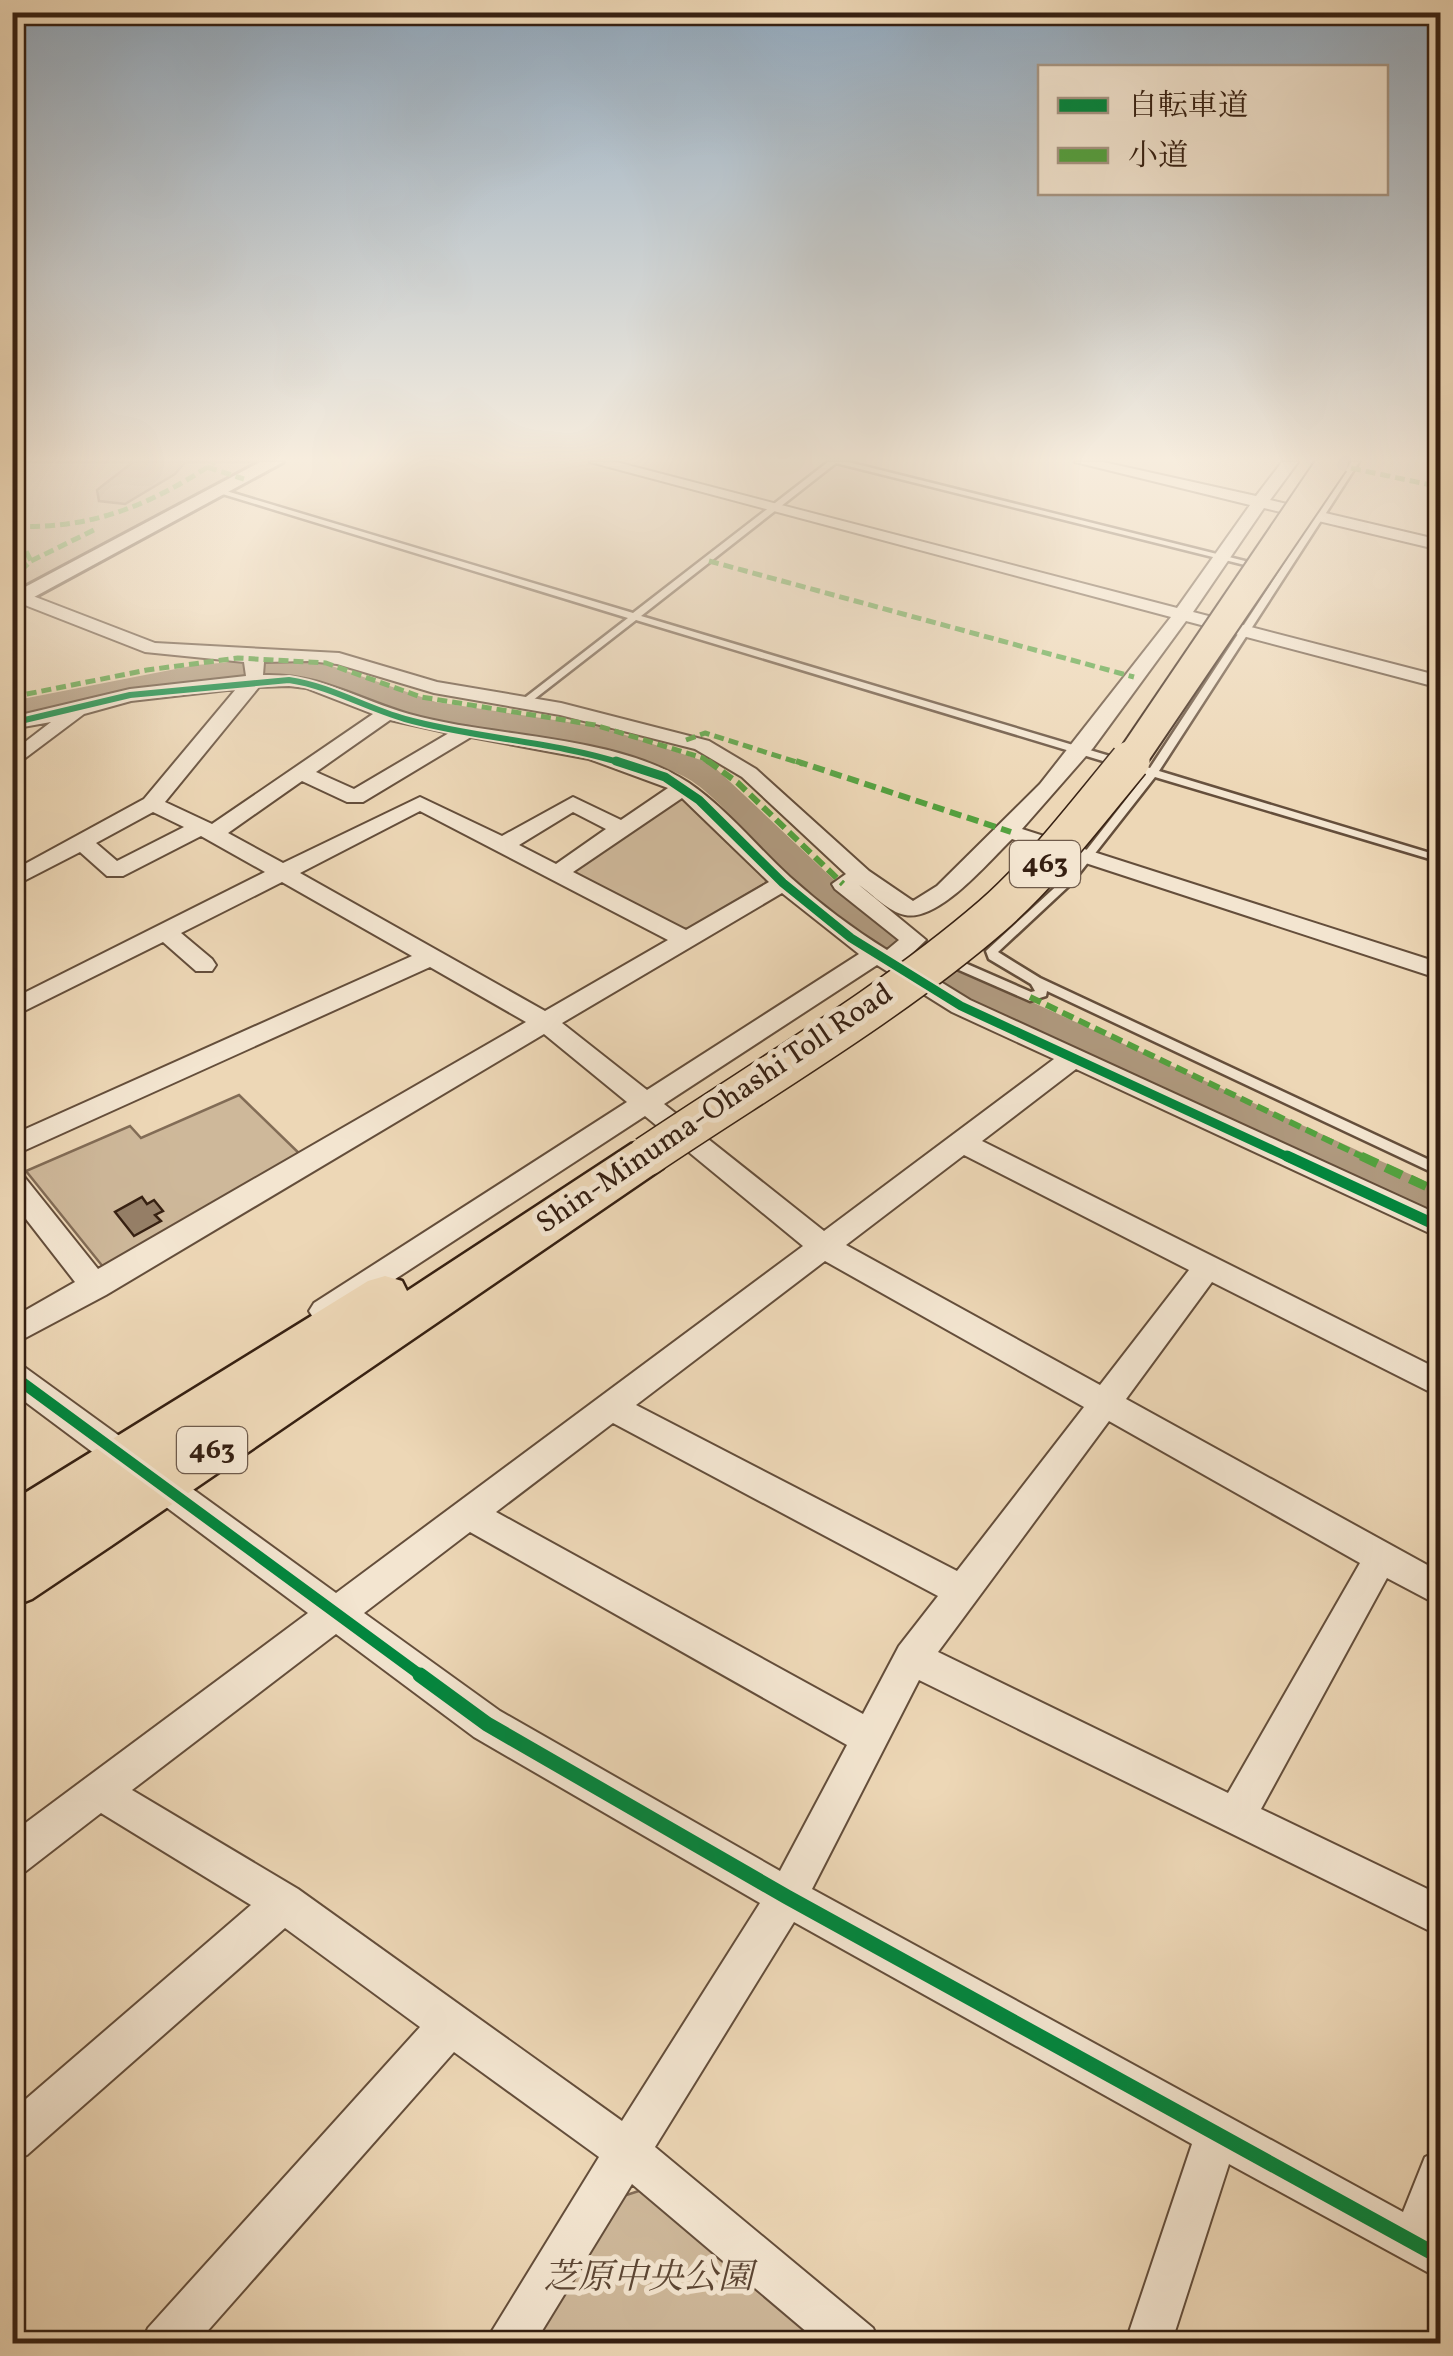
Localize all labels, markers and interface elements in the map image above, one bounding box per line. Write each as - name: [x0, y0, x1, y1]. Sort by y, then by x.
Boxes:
- legend: [1038, 65, 1388, 195]
- text: 自転車道: [1128, 86, 1248, 128]
- text: 小道: [1128, 136, 1188, 178]
- road number: 463: [1010, 841, 1080, 887]
- street label: Shin-Minuma-Ohashi Toll Road: [528, 974, 902, 1244]
- road number: 463: [177, 1427, 247, 1473]
- park label: 芝原中央公園: [543, 2255, 758, 2303]

